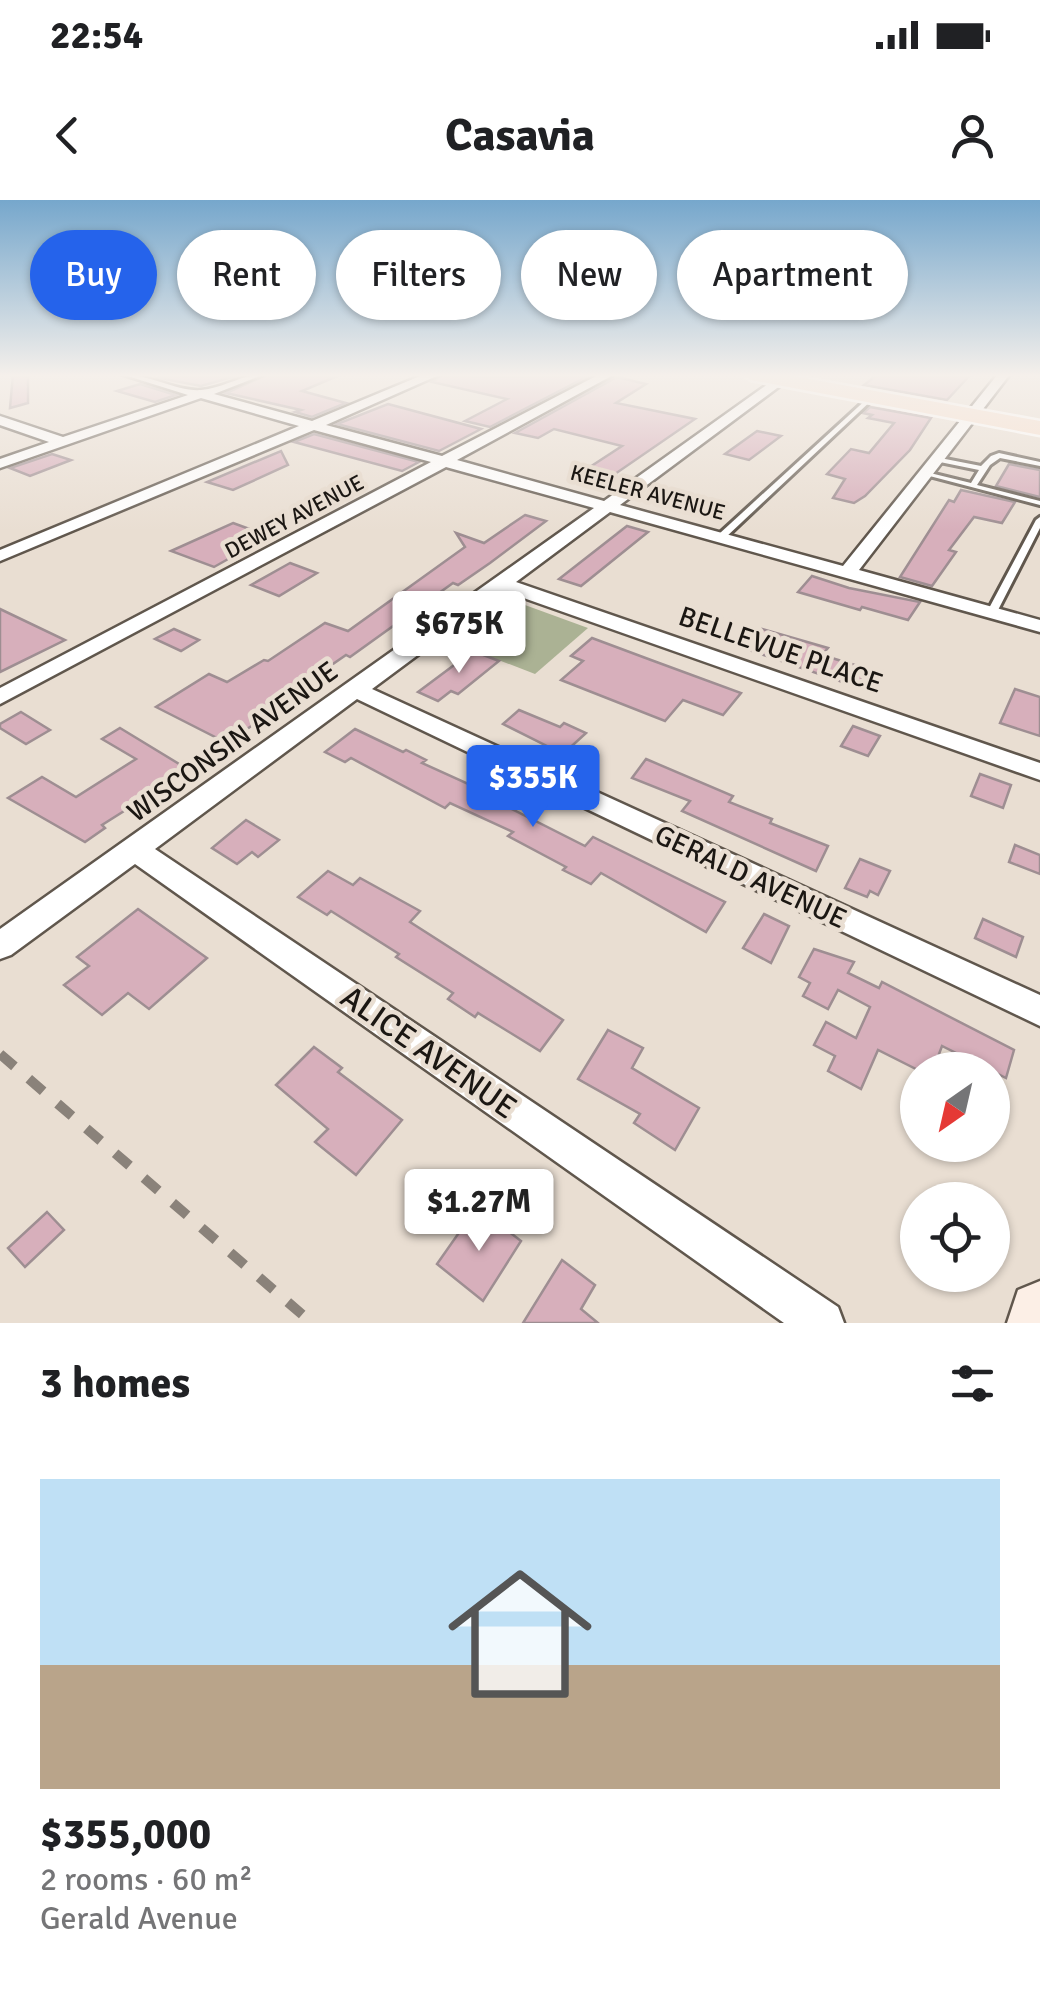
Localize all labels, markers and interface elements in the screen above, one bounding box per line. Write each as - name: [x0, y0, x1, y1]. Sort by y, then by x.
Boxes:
- text: 22:54: [50, 12, 143, 59]
- icon: back: [40, 108, 95, 163]
- text: Casavia: [445, 108, 595, 163]
- icon: person: [945, 108, 1000, 163]
- chip: Buy: [30, 230, 157, 320]
- chip: Rent: [177, 230, 316, 320]
- chip: Filters: [336, 230, 501, 320]
- chip: New: [521, 230, 657, 320]
- chip: Apartment: [677, 230, 908, 320]
- street label: KEELER AVENUE: [567, 459, 728, 526]
- street label: DEWEY AVENUE: [220, 469, 368, 564]
- pin: $675K: [389, 591, 529, 676]
- street label: BELLEVUE PLACE: [674, 599, 887, 701]
- text: $675K: [415, 604, 503, 643]
- street label: WISCONSIN AVENUE: [121, 654, 344, 830]
- pin: $355K: [463, 745, 603, 830]
- text: $355K: [489, 758, 577, 797]
- street label: GERALD AVENUE: [649, 818, 852, 936]
- street label: ALICE AVENUE: [333, 977, 524, 1127]
- north arrow: [900, 1052, 1010, 1162]
- map controls: [900, 1052, 1010, 1292]
- pin: $1.27M: [398, 1169, 560, 1254]
- text: $1.27M: [427, 1182, 531, 1221]
- button: locate: [900, 1182, 1010, 1292]
- icon: filters: [945, 1356, 1000, 1411]
- text: 3 homes: [40, 1358, 190, 1409]
- icon: home: [430, 1544, 610, 1724]
- text: $355,000: [40, 1809, 211, 1860]
- text: 2 rooms · 60 m²: [40, 1860, 253, 1899]
- text: Gerald Avenue: [40, 1899, 238, 1938]

